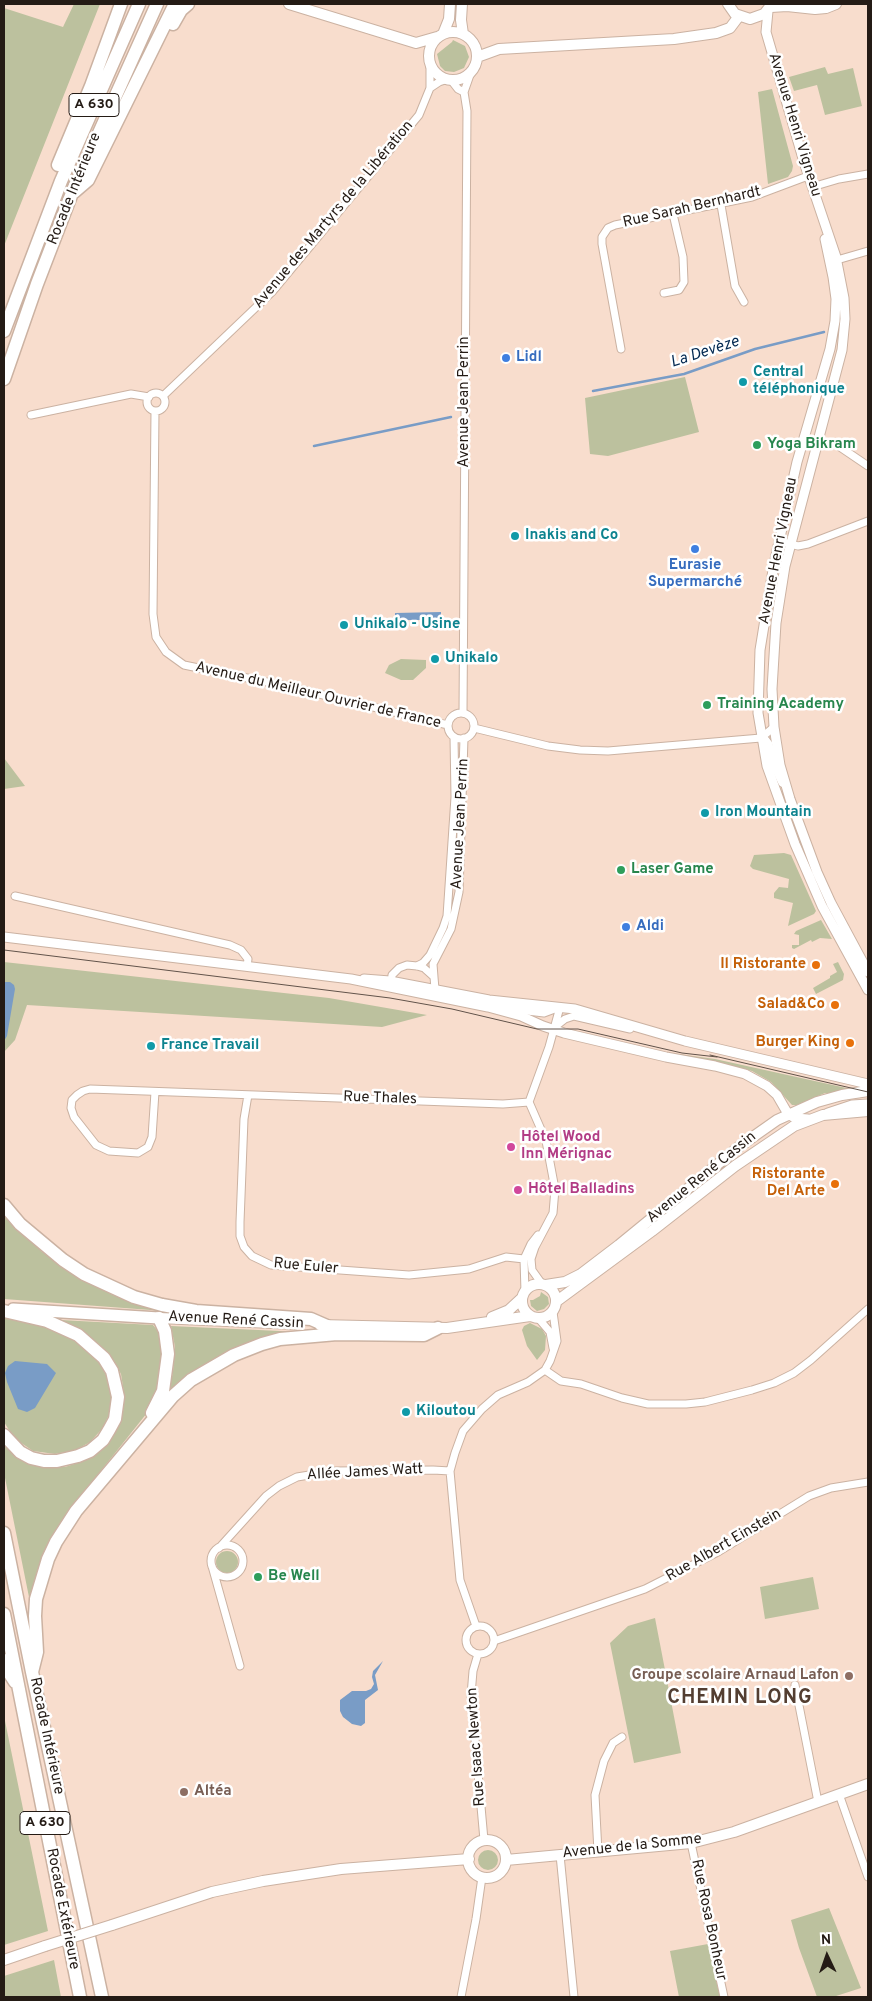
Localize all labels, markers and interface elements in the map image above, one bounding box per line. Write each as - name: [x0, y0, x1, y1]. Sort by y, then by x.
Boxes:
- street label: Avenue Henri Vigneau: [764, 51, 824, 199]
- road number: A 630: [69, 94, 119, 116]
- street label: Avenue des Martyrs de la Libération: [250, 117, 418, 313]
- street label: Rocade Intérieure: [44, 130, 106, 248]
- street label: Rue Sarah Bernhardt: [621, 183, 763, 233]
- water label: La Devèze: [668, 333, 742, 373]
- street label: Avenue Jean Perrin: [456, 336, 474, 468]
- place label: Lidl: [516, 349, 542, 367]
- marker: Lidl: [500, 352, 512, 364]
- place label: Central téléphonique: [753, 364, 845, 399]
- marker: Central téléphonique: [737, 376, 749, 388]
- place label: Yoga Bikram: [767, 436, 856, 454]
- marker: Yoga Bikram: [751, 439, 763, 451]
- street label: Avenue Henri Vigneau: [756, 476, 802, 626]
- place label: Inakis and Co: [525, 527, 618, 545]
- marker: Inakis and Co: [509, 530, 521, 542]
- marker: Eurasie Supermarché: [689, 543, 701, 555]
- place label: Eurasie Supermarché: [648, 557, 742, 592]
- place label: Unikalo - Usine: [354, 616, 460, 634]
- marker: Unikalo - Usine: [338, 619, 350, 631]
- place label: Unikalo: [445, 650, 498, 668]
- marker: Unikalo: [429, 653, 441, 665]
- street label: Avenue du Meilleur Ouvrier de France: [193, 659, 443, 733]
- place label: Training Academy: [717, 696, 844, 714]
- marker: Training Academy: [701, 699, 713, 711]
- street label: Avenue Jean Perrin: [449, 758, 473, 890]
- place label: Iron Mountain: [715, 804, 812, 822]
- marker: Iron Mountain: [699, 807, 711, 819]
- place label: Laser Game: [631, 861, 714, 879]
- marker: Laser Game: [615, 864, 627, 876]
- place label: Aldi: [636, 918, 664, 936]
- marker: Aldi: [620, 921, 632, 933]
- place label: Il Ristorante: [720, 956, 806, 974]
- marker: Il Ristorante: [810, 959, 822, 971]
- place label: Salad&Co: [757, 996, 825, 1014]
- marker: Salad&Co: [829, 999, 841, 1011]
- place label: Burger King: [755, 1034, 840, 1052]
- place label: France Travail: [161, 1037, 259, 1055]
- marker: Burger King: [844, 1037, 856, 1049]
- marker: France Travail: [145, 1040, 157, 1052]
- street label: Rue Thales: [343, 1089, 417, 1109]
- street label: Avenue René Cassin: [644, 1128, 760, 1228]
- place label: Hôtel Wood Inn Mérignac: [521, 1129, 612, 1164]
- marker: Hôtel Wood Inn Mérignac: [505, 1141, 517, 1153]
- place label: Ristorante Del Arte: [752, 1166, 825, 1201]
- marker: Ristorante Del Arte: [829, 1178, 841, 1190]
- place label: Hôtel Balladins: [528, 1181, 635, 1199]
- marker: Hôtel Balladins: [512, 1184, 524, 1196]
- street label: Rue Euler: [273, 1255, 339, 1279]
- street label: Avenue René Cassin: [168, 1308, 304, 1334]
- place label: Kiloutou: [416, 1403, 476, 1421]
- marker: Kiloutou: [400, 1406, 412, 1418]
- street label: Allée James Watt: [306, 1461, 424, 1485]
- street label: Rue Albert Einstein: [663, 1506, 785, 1586]
- place label: Be Well: [268, 1568, 320, 1586]
- marker: Be Well: [252, 1571, 264, 1583]
- place label: Groupe scolaire Arnaud Lafon: [631, 1667, 839, 1685]
- marker: Groupe scolaire Arnaud Lafon: [843, 1670, 855, 1682]
- street label: Rocade Intérieure: [25, 1676, 67, 1796]
- street label: Rue Isaac Newton: [464, 1687, 490, 1807]
- district label: CHEMIN LONG: [666, 1687, 814, 1711]
- place label: Altéa: [194, 1783, 232, 1801]
- marker: Altéa: [178, 1786, 190, 1798]
- road number: A 630: [20, 1812, 70, 1835]
- street label: Avenue de la Somme: [561, 1831, 703, 1863]
- street label: Rocade Extérieure: [41, 1847, 83, 1971]
- street label: Rue Rosa Bonheur: [686, 1858, 730, 1982]
- north arrow: [802, 1931, 852, 1981]
- text: N: [821, 1932, 832, 1949]

